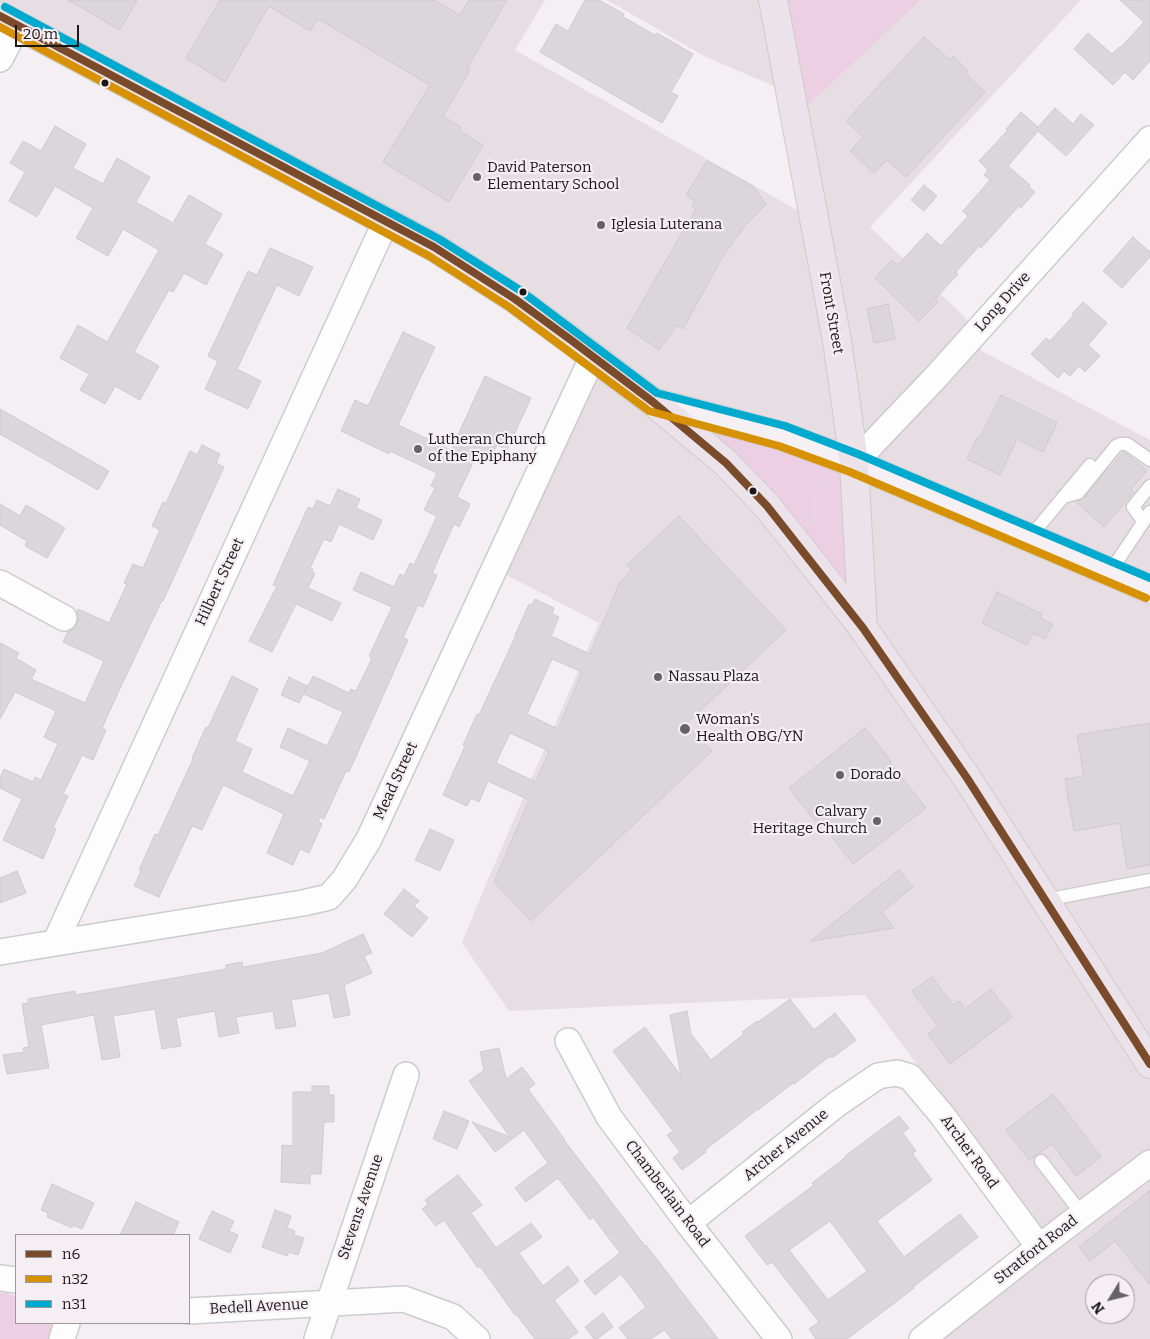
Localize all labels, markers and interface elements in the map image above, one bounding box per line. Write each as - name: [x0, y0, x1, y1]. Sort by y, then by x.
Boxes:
- scale bar: [18, 15, 81, 47]
- text: 20 m: [23, 25, 58, 43]
- unlabelled marker: [100, 78, 110, 88]
- place label: David Paterson Elementary School: [487, 159, 619, 194]
- marker: David Paterson Elementary School: [471, 171, 483, 183]
- place label: Iglesia Luterana: [611, 216, 722, 234]
- marker: Iglesia Luterana: [595, 219, 607, 231]
- street label: Long Drive: [971, 268, 1035, 336]
- street label: Front Street: [815, 270, 847, 356]
- unlabelled marker: [518, 287, 528, 297]
- place label: Lutheran Church of the Epiphany: [428, 431, 546, 466]
- marker: Lutheran Church of the Epiphany: [412, 443, 424, 455]
- unlabelled marker: [748, 486, 758, 496]
- street label: Hilbert Street: [192, 535, 248, 629]
- place label: Nassau Plaza: [668, 668, 759, 686]
- marker: Nassau Plaza: [652, 671, 664, 683]
- place label: Woman’s Health OBG/YN: [696, 711, 804, 746]
- marker: Woman’s Health OBG/YN: [678, 722, 692, 736]
- street label: Mead Street: [370, 739, 422, 823]
- place label: Dorado: [850, 766, 901, 784]
- marker: Dorado: [834, 769, 846, 781]
- place label: Calvary Heritage Church: [752, 803, 867, 838]
- marker: Calvary Heritage Church: [871, 815, 883, 827]
- street label: Archer Avenue: [740, 1105, 832, 1185]
- street label: Archer Road: [936, 1112, 1002, 1192]
- street label: Chamberlain Road: [621, 1137, 713, 1251]
- street label: Stevens Avenue: [335, 1152, 387, 1262]
- street label: Stratford Road: [991, 1212, 1081, 1288]
- legend: [15, 1234, 190, 1324]
- text: n6: [62, 1245, 80, 1263]
- text: n32: [62, 1270, 88, 1288]
- north arrow: [1085, 1274, 1135, 1324]
- text: n31: [62, 1295, 86, 1313]
- street label: Bedell Avenue: [209, 1295, 309, 1319]
- text: N: [1088, 1298, 1108, 1317]

